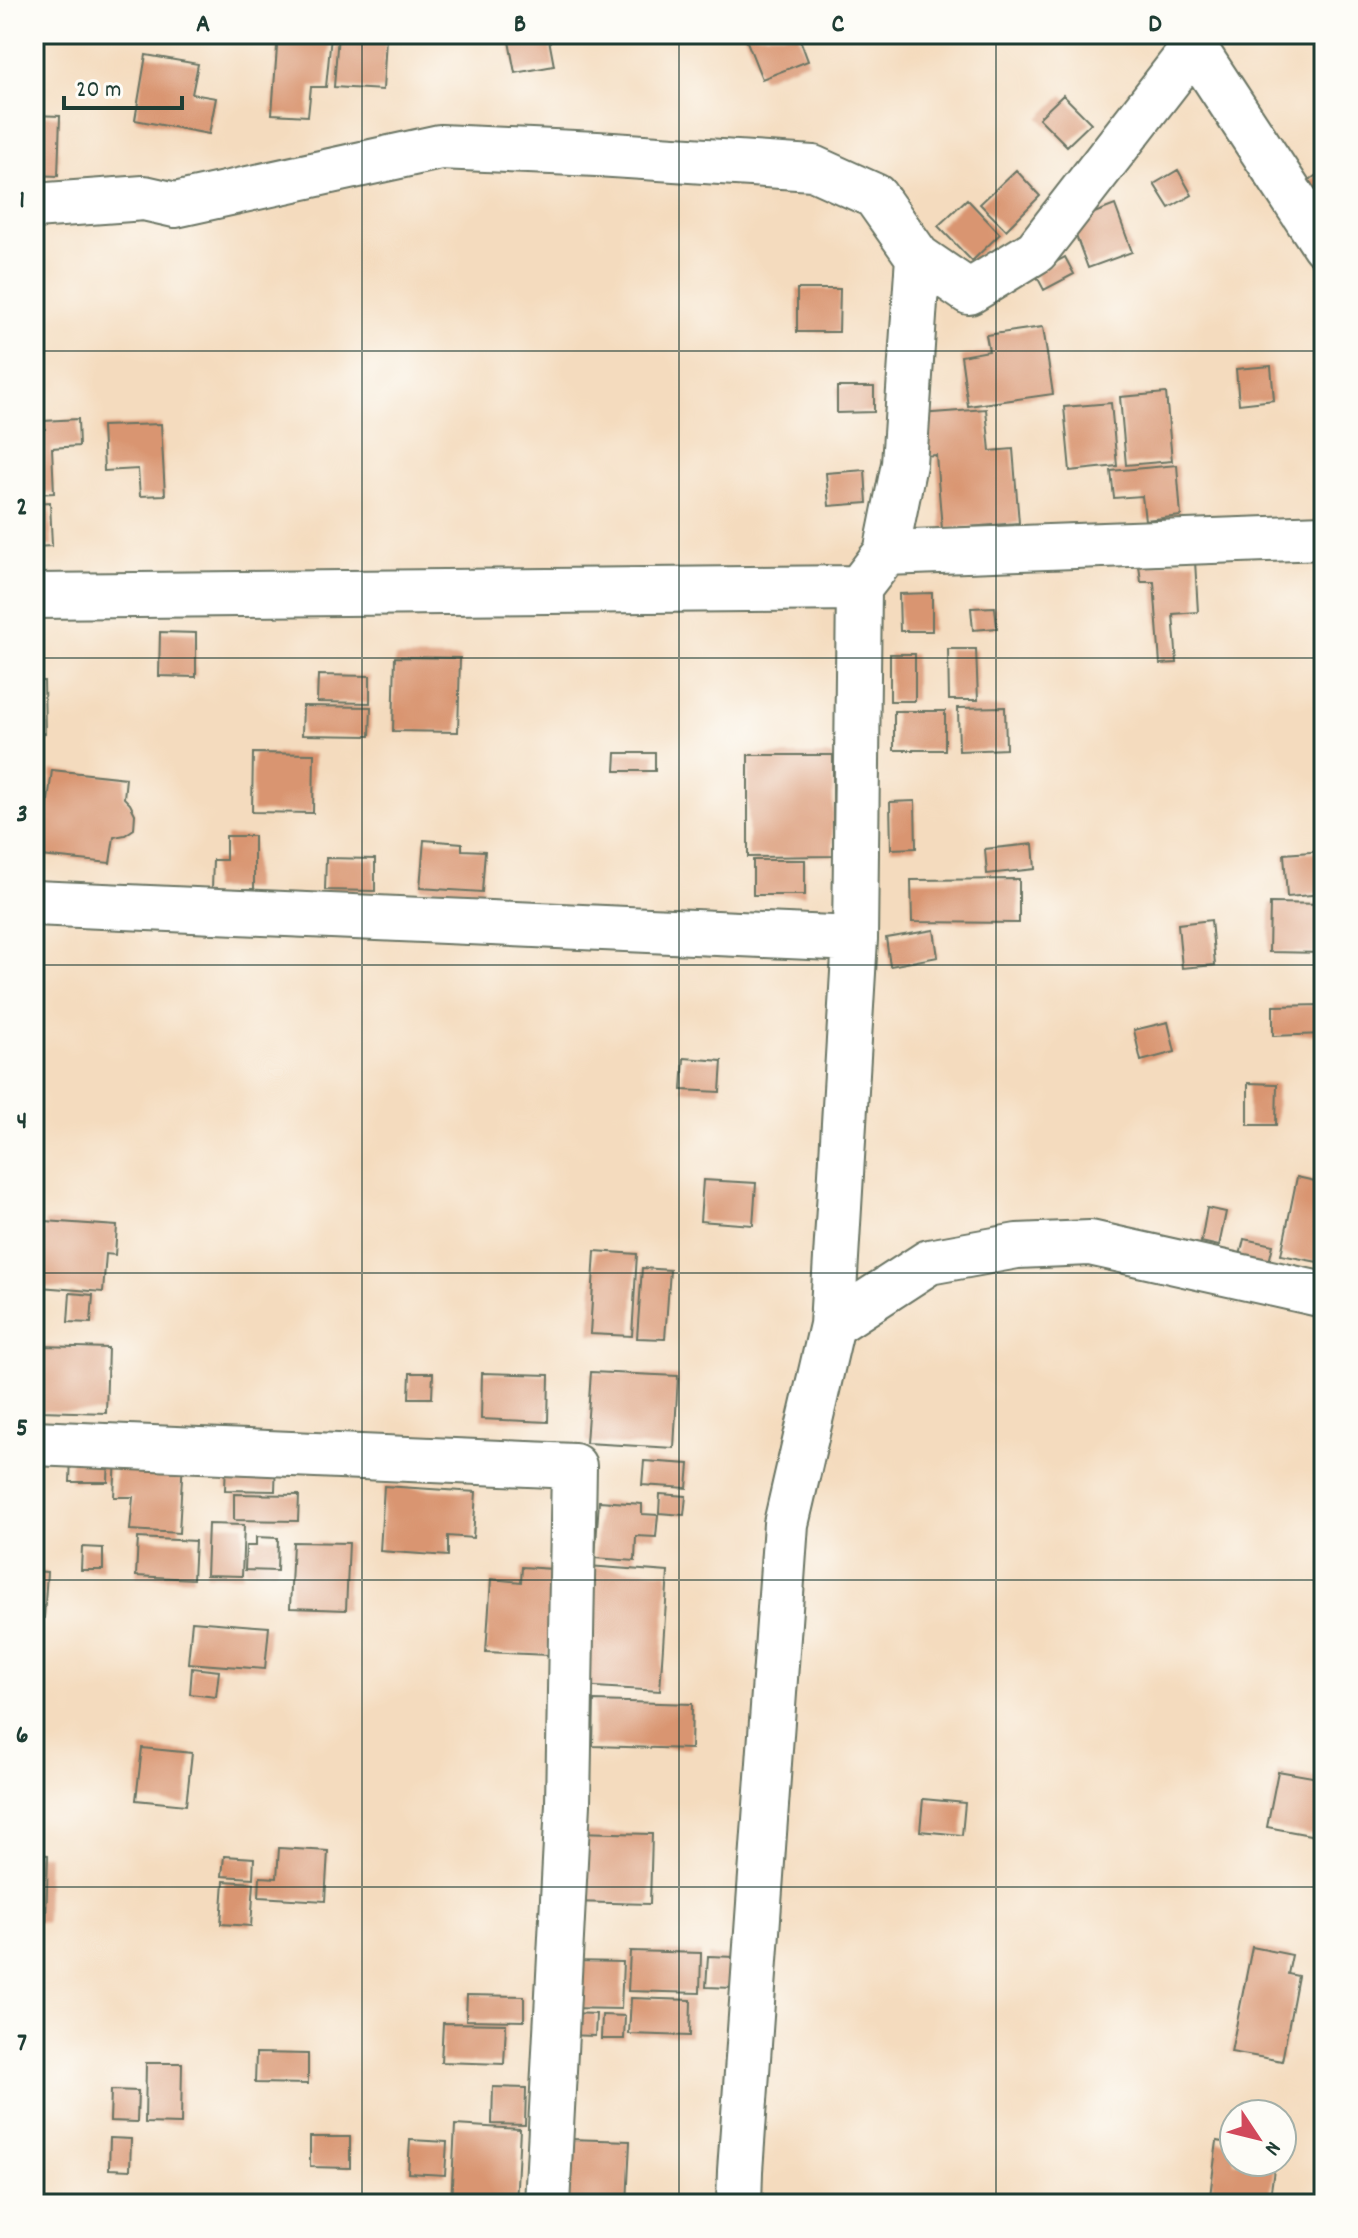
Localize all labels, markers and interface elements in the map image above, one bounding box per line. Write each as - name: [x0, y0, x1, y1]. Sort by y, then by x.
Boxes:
- text: A: [196, 7, 210, 44]
- text: B: [514, 7, 526, 44]
- text: C: [832, 7, 845, 44]
- text: D: [1148, 7, 1162, 44]
- scale bar: [64, 60, 182, 110]
- text: 20 m: [76, 74, 122, 108]
- text: 1: [19, 183, 25, 220]
- text: 2: [16, 490, 28, 527]
- text: 3: [16, 797, 28, 834]
- text: 4: [17, 1104, 27, 1141]
- text: 5: [16, 1411, 28, 1448]
- text: 6: [16, 1718, 28, 1755]
- text: 7: [17, 2026, 27, 2063]
- north arrow: [1218, 2098, 1298, 2178]
- text: N: [1256, 2134, 1287, 2161]

